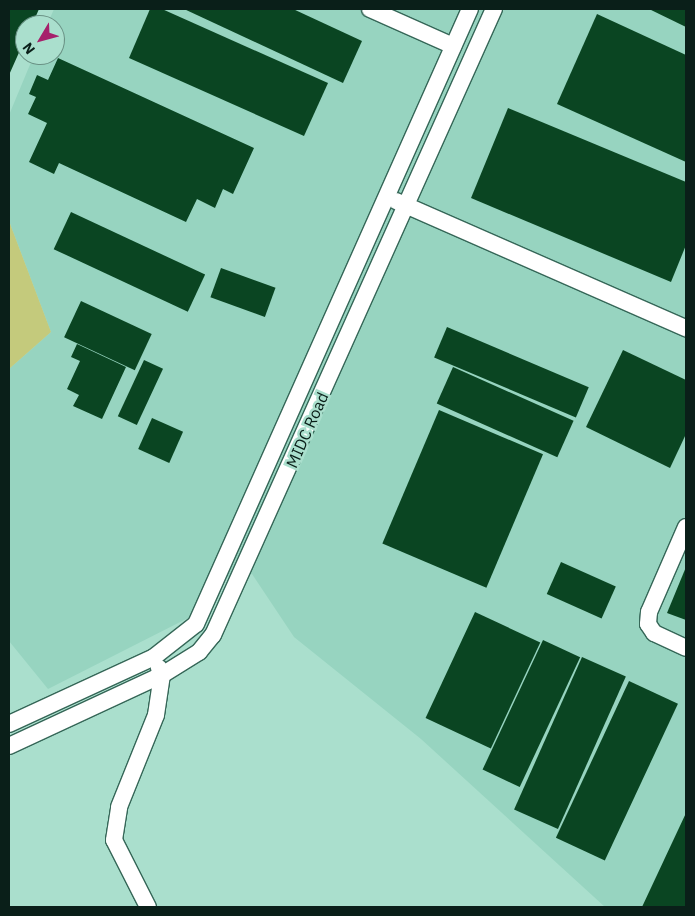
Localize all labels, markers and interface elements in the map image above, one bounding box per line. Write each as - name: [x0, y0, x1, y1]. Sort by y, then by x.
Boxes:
- north arrow: [15, 15, 65, 65]
- text: N: [19, 39, 39, 58]
- street label: MIDC Road: [282, 389, 332, 471]

